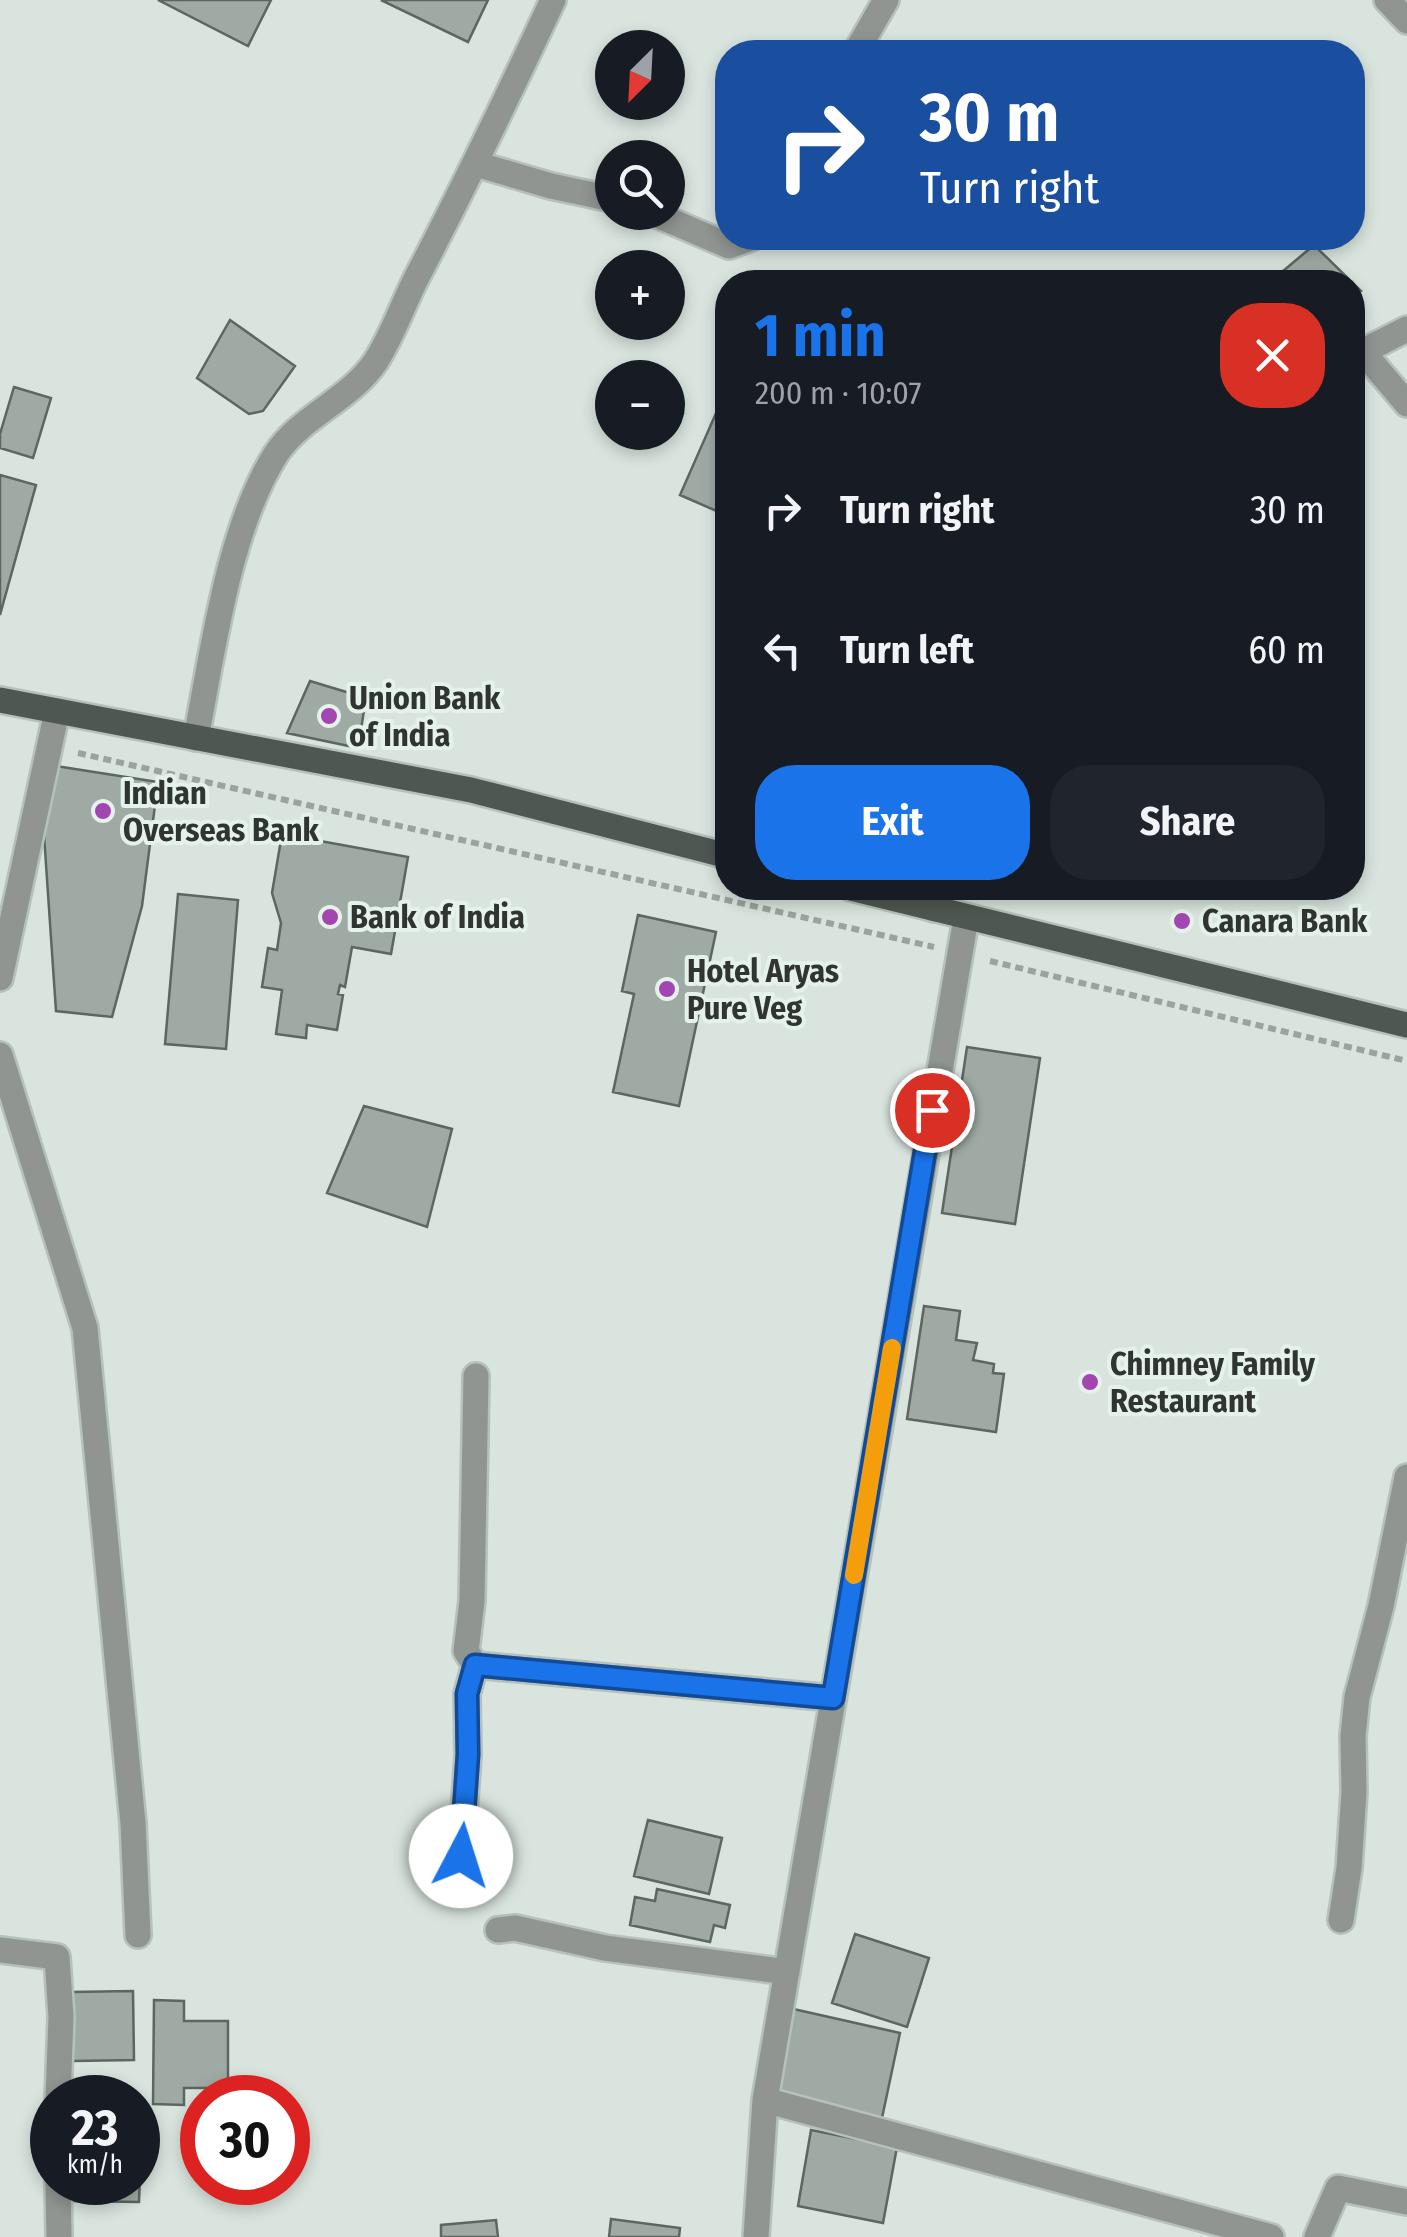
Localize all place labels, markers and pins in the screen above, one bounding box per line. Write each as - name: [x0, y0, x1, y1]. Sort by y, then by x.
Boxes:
- place label: Union Bank of India: [349, 679, 501, 754]
- marker: Union Bank of India: [318, 705, 340, 727]
- place label: Indian Overseas Bank: [123, 774, 320, 849]
- marker: Indian Overseas Bank: [92, 800, 114, 822]
- place label: Bank of India: [350, 898, 525, 936]
- place label: Canara Bank: [1202, 902, 1368, 940]
- marker: Bank of India: [319, 906, 341, 928]
- marker: Canara Bank: [1171, 910, 1193, 932]
- place label: Hotel Aryas Pure Veg: [687, 952, 839, 1027]
- marker: Hotel Aryas Pure Veg: [656, 978, 678, 1000]
- pin: [890, 1068, 975, 1153]
- place label: Chimney Family Restaurant: [1110, 1345, 1316, 1420]
- marker: Chimney Family Restaurant: [1079, 1371, 1101, 1393]

